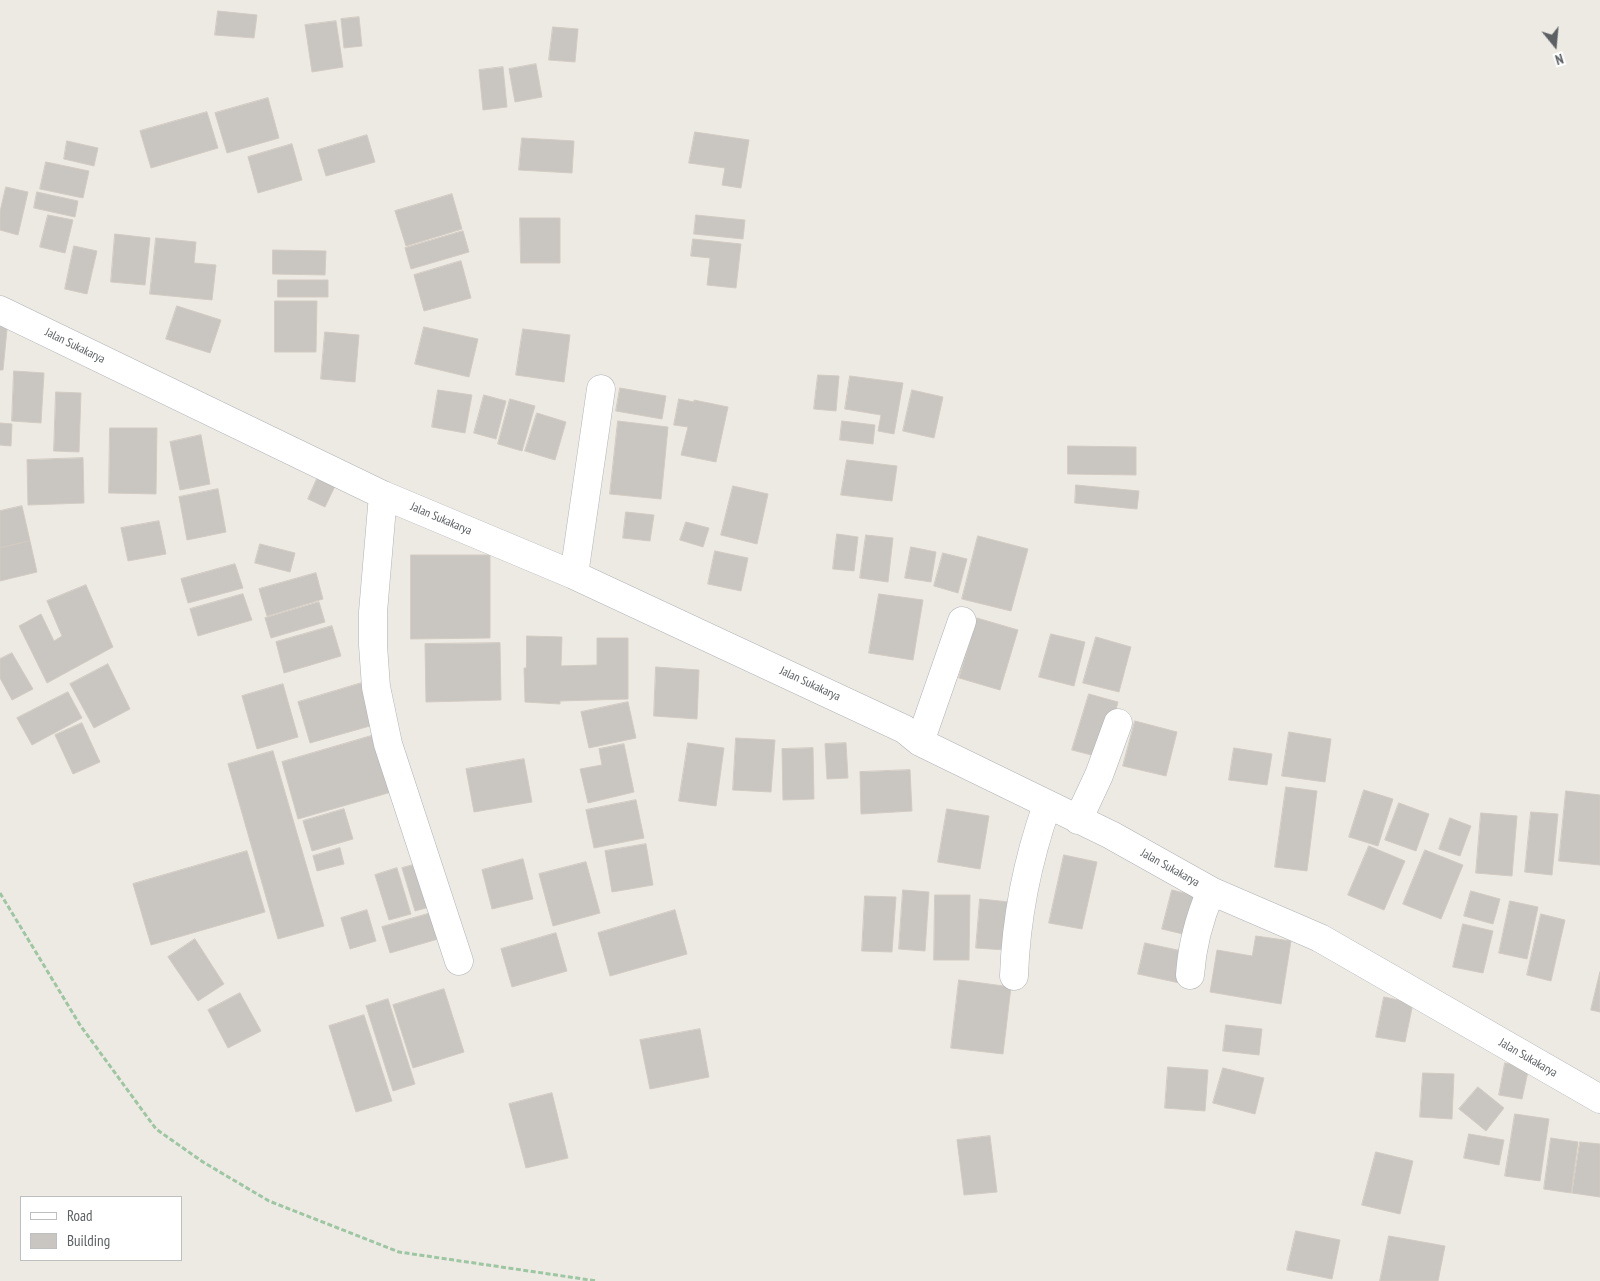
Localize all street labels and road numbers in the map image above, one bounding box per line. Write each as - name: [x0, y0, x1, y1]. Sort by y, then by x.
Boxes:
- street label: Jalan Sukakarya: [43, 325, 107, 367]
- street label: Jalan Sukakarya: [408, 500, 474, 538]
- street label: Jalan Sukakarya: [778, 664, 842, 704]
- street label: Jalan Sukakarya: [1138, 846, 1202, 890]
- street label: Jalan Sukakarya: [1496, 1036, 1560, 1080]

